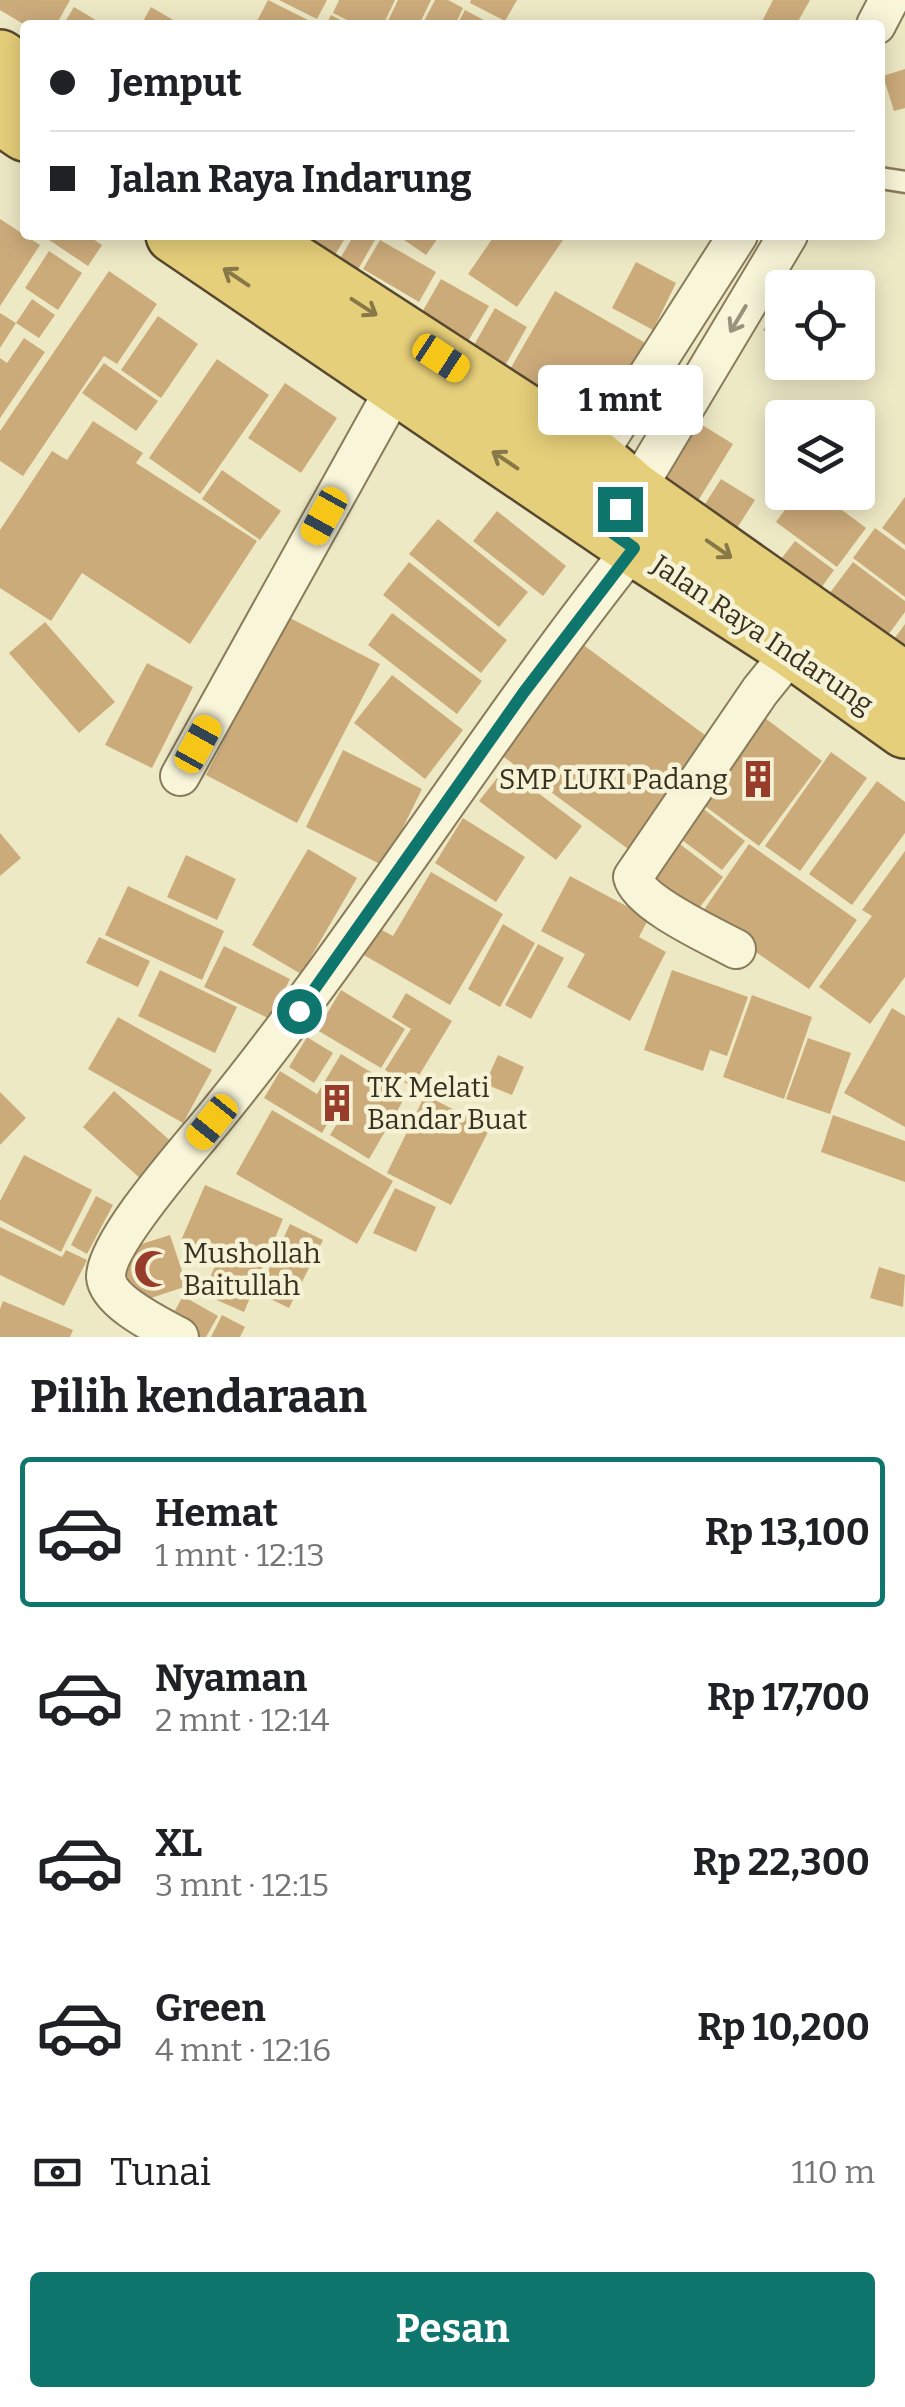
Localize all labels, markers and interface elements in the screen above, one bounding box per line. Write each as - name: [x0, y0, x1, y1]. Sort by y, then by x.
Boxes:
- text: Jemput: [110, 60, 242, 106]
- text: Jalan Raya Indarung: [110, 156, 472, 202]
- one-way arrow: [223, 267, 251, 288]
- map controls: [765, 270, 875, 510]
- button: locate: [765, 270, 875, 380]
- one-way arrow: [349, 297, 377, 318]
- one-way arrow: [728, 304, 748, 333]
- car: [408, 329, 474, 387]
- callout: 1 mnt: [538, 364, 702, 434]
- text: 1 mnt: [579, 381, 662, 419]
- button: layers: [765, 400, 875, 510]
- one-way arrow: [491, 450, 519, 471]
- car: [296, 482, 352, 550]
- route end: [598, 487, 643, 532]
- one-way arrow: [704, 538, 732, 559]
- street label: Jalan Raya Indarung: [645, 547, 880, 721]
- car: [170, 710, 226, 778]
- building icon: SMP LUKI Padang: [737, 758, 779, 800]
- place label: SMP LUKI Padang: [499, 763, 728, 796]
- route start: [277, 989, 322, 1034]
- place label: TK Melati Bandar Buat: [367, 1071, 527, 1136]
- building icon: TK Melati Bandar Buat: [316, 1082, 358, 1124]
- car: [181, 1089, 243, 1155]
- place label: Mushollah Baitullah: [183, 1237, 321, 1302]
- mosque icon: Mushollah Baitullah: [132, 1248, 174, 1290]
- text: Pilih kendaraan: [30, 1370, 367, 1424]
- icon: car: [35, 1487, 125, 1577]
- text: Hemat: [155, 1490, 278, 1536]
- text: Rp 13,100: [705, 1509, 870, 1555]
- text: 1 mnt · 12:13: [155, 1536, 325, 1574]
- icon: car: [35, 1652, 125, 1742]
- text: Nyaman: [155, 1655, 307, 1701]
- text: Rp 17,700: [707, 1674, 870, 1720]
- text: 2 mnt · 12:14: [155, 1701, 330, 1739]
- icon: car: [35, 1817, 125, 1907]
- text: XL: [155, 1820, 202, 1866]
- text: Rp 22,300: [693, 1839, 870, 1885]
- text: 3 mnt · 12:15: [155, 1866, 329, 1904]
- icon: car: [35, 1982, 125, 2072]
- text: Green: [155, 1985, 266, 2031]
- text: Rp 10,200: [697, 2004, 870, 2050]
- text: 4 mnt · 12:16: [155, 2031, 331, 2069]
- icon: cash: [30, 2145, 85, 2200]
- text: Tunai: [110, 2149, 211, 2195]
- text: 110 m: [792, 2153, 875, 2191]
- button: Pesan: [30, 2272, 875, 2387]

